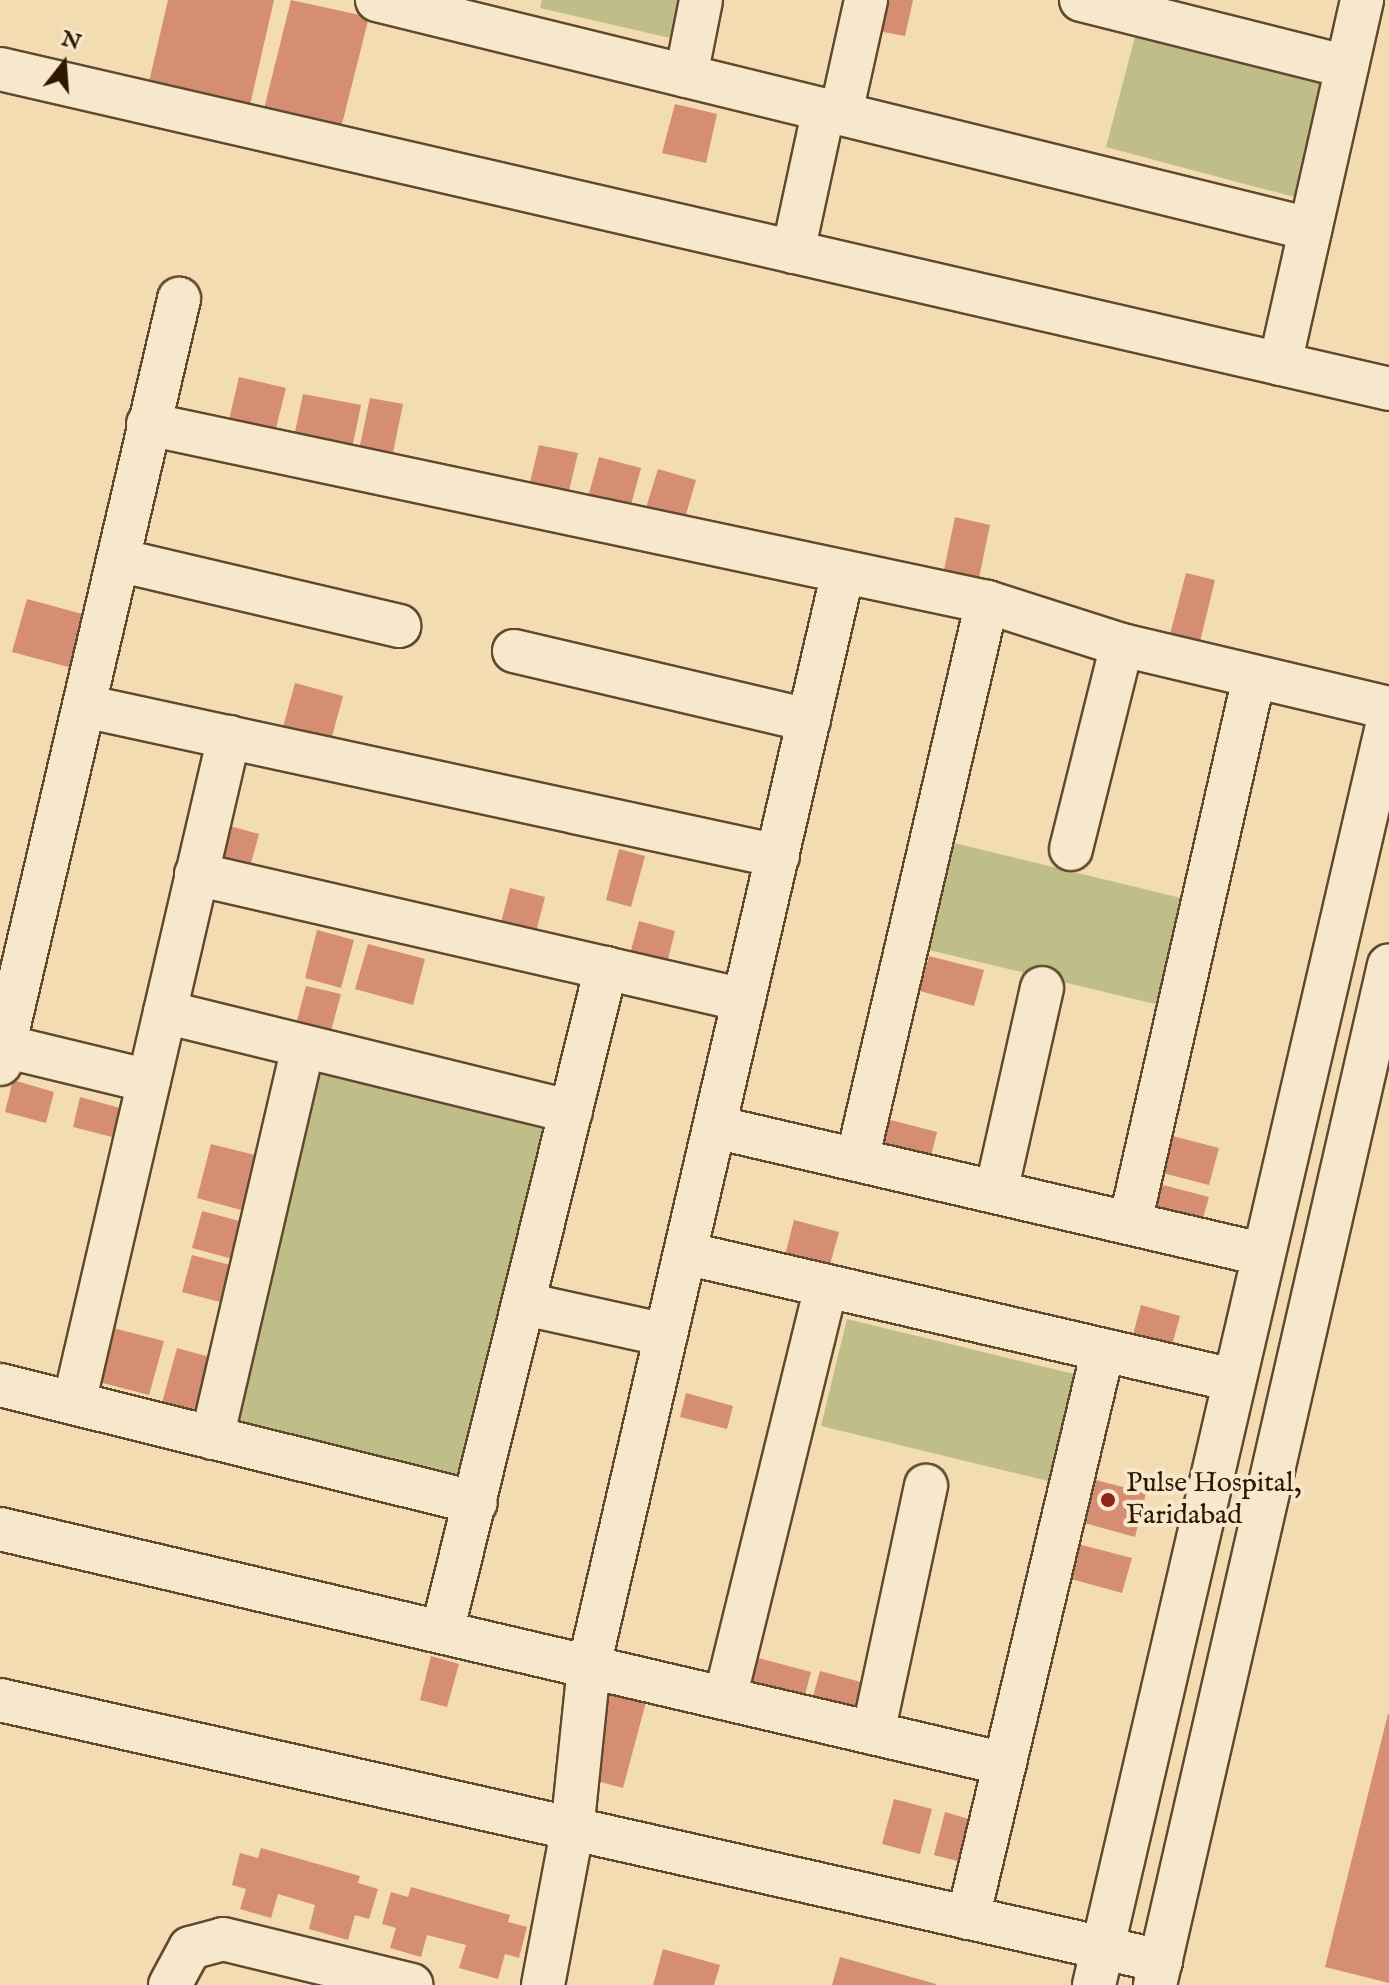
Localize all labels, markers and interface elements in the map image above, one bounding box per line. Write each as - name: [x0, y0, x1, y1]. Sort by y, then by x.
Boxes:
- north arrow: [24, 24, 104, 104]
- text: N: [58, 25, 84, 57]
- place label: Pulse Hospital, Faridabad: [1126, 1467, 1301, 1533]
- marker: Pulse Hospital, Faridabad: [1097, 1489, 1119, 1511]

